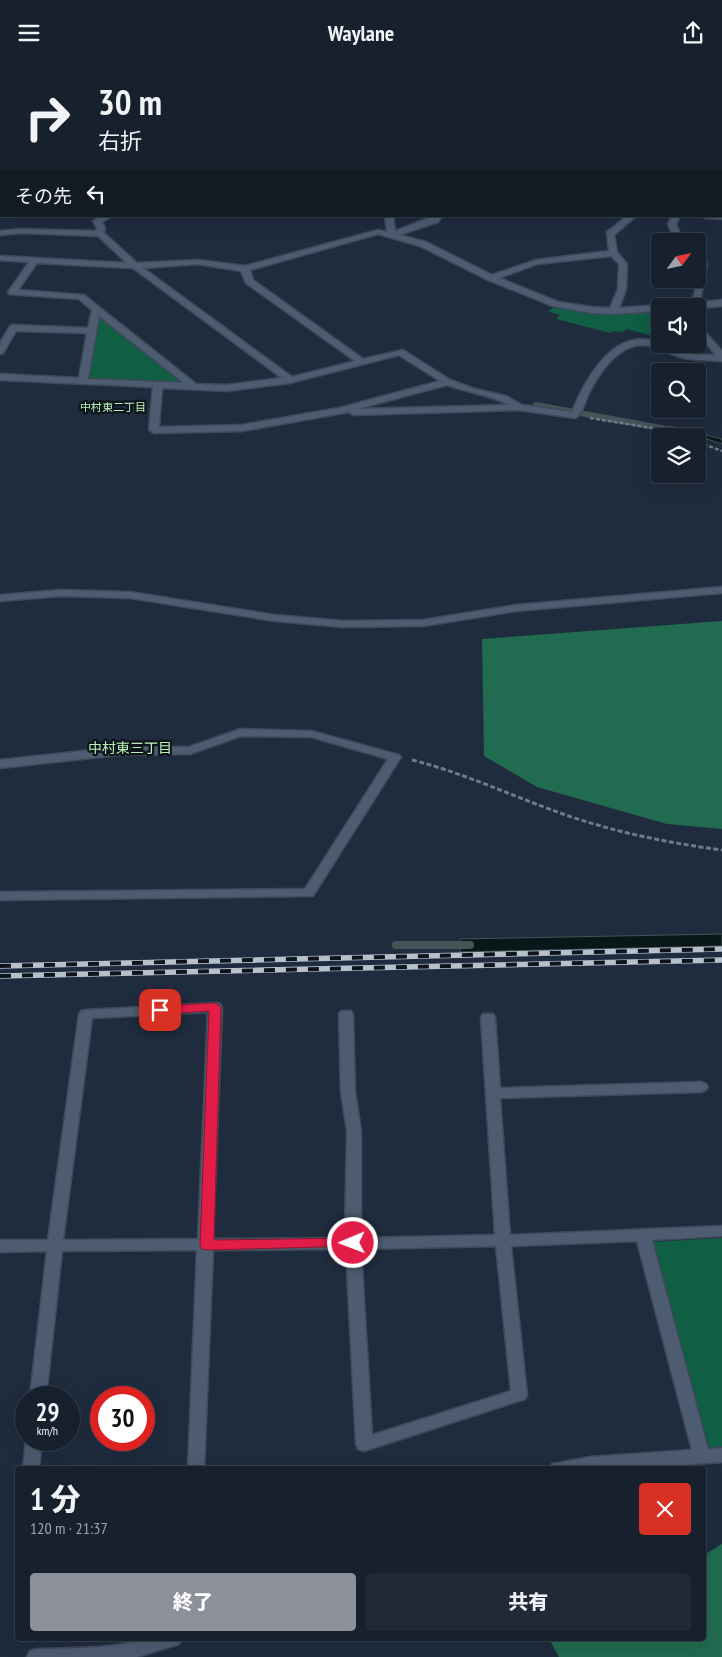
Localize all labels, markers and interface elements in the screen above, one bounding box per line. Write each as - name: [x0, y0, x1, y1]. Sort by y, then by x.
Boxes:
- icon: menu: [15, 19, 43, 47]
- text: Waylane: [328, 19, 394, 47]
- icon: share: [679, 19, 707, 47]
- text: 30 m: [98, 79, 162, 125]
- icon: right: [15, 85, 80, 150]
- text: 右折: [98, 127, 142, 155]
- icon: left: [82, 180, 110, 208]
- text: その先: [15, 184, 72, 208]
- north arrow: [651, 233, 706, 287]
- map controls: [651, 233, 706, 483]
- button: sound: [651, 298, 706, 353]
- button: search: [651, 363, 706, 418]
- district label: 中村東二丁目: [80, 400, 146, 414]
- button: layers: [651, 428, 706, 483]
- district label: 中村東三丁目: [88, 739, 172, 757]
- pin: [139, 989, 181, 1031]
- icon: arrive: [146, 996, 174, 1024]
- position arrow: [326, 1216, 378, 1268]
- speed limit sign: 30: [90, 1386, 155, 1451]
- text: 29: [36, 1396, 59, 1428]
- text: km/h: [37, 1423, 58, 1438]
- text: 1 分: [30, 1479, 81, 1518]
- button: close: [639, 1483, 691, 1535]
- text: 120 m · 21:37: [30, 1518, 108, 1538]
- button: 終了: [30, 1573, 356, 1631]
- button: 共有: [366, 1573, 691, 1631]

